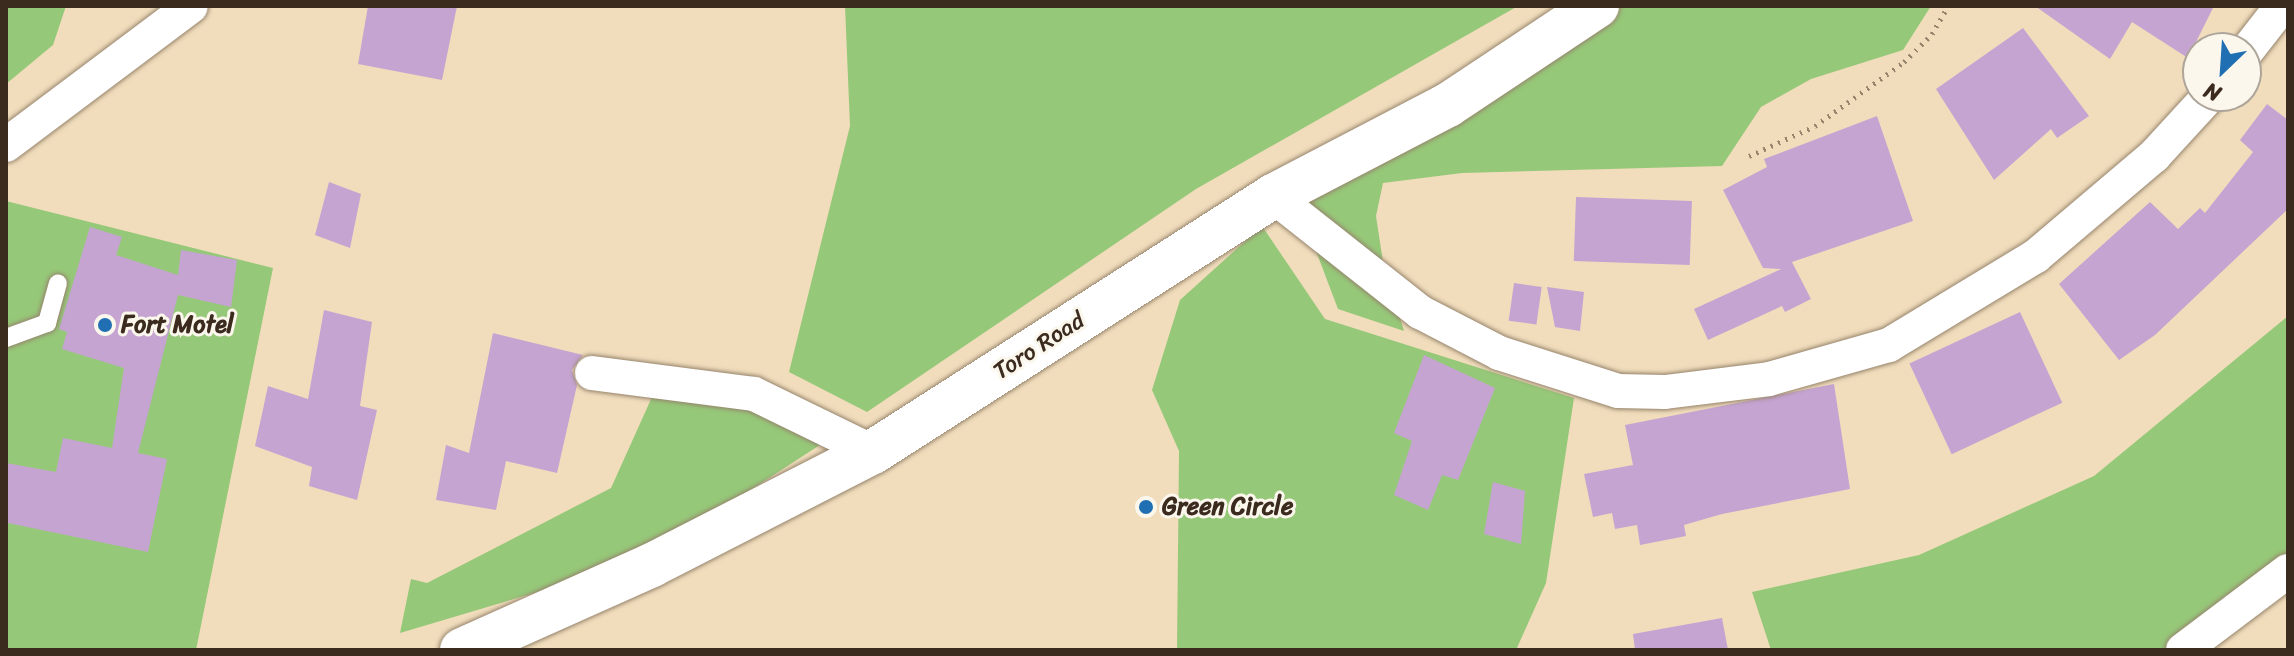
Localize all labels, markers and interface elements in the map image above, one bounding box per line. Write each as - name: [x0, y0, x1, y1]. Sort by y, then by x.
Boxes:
- north arrow: [2182, 32, 2262, 112]
- text: N: [2197, 71, 2228, 113]
- street label: Toro Road: [988, 306, 1090, 386]
- place label: Fort Motel: [121, 311, 234, 339]
- marker: Fort Motel: [96, 316, 114, 334]
- place label: Green Circle: [1162, 493, 1293, 521]
- marker: Green Circle: [1137, 498, 1155, 516]

